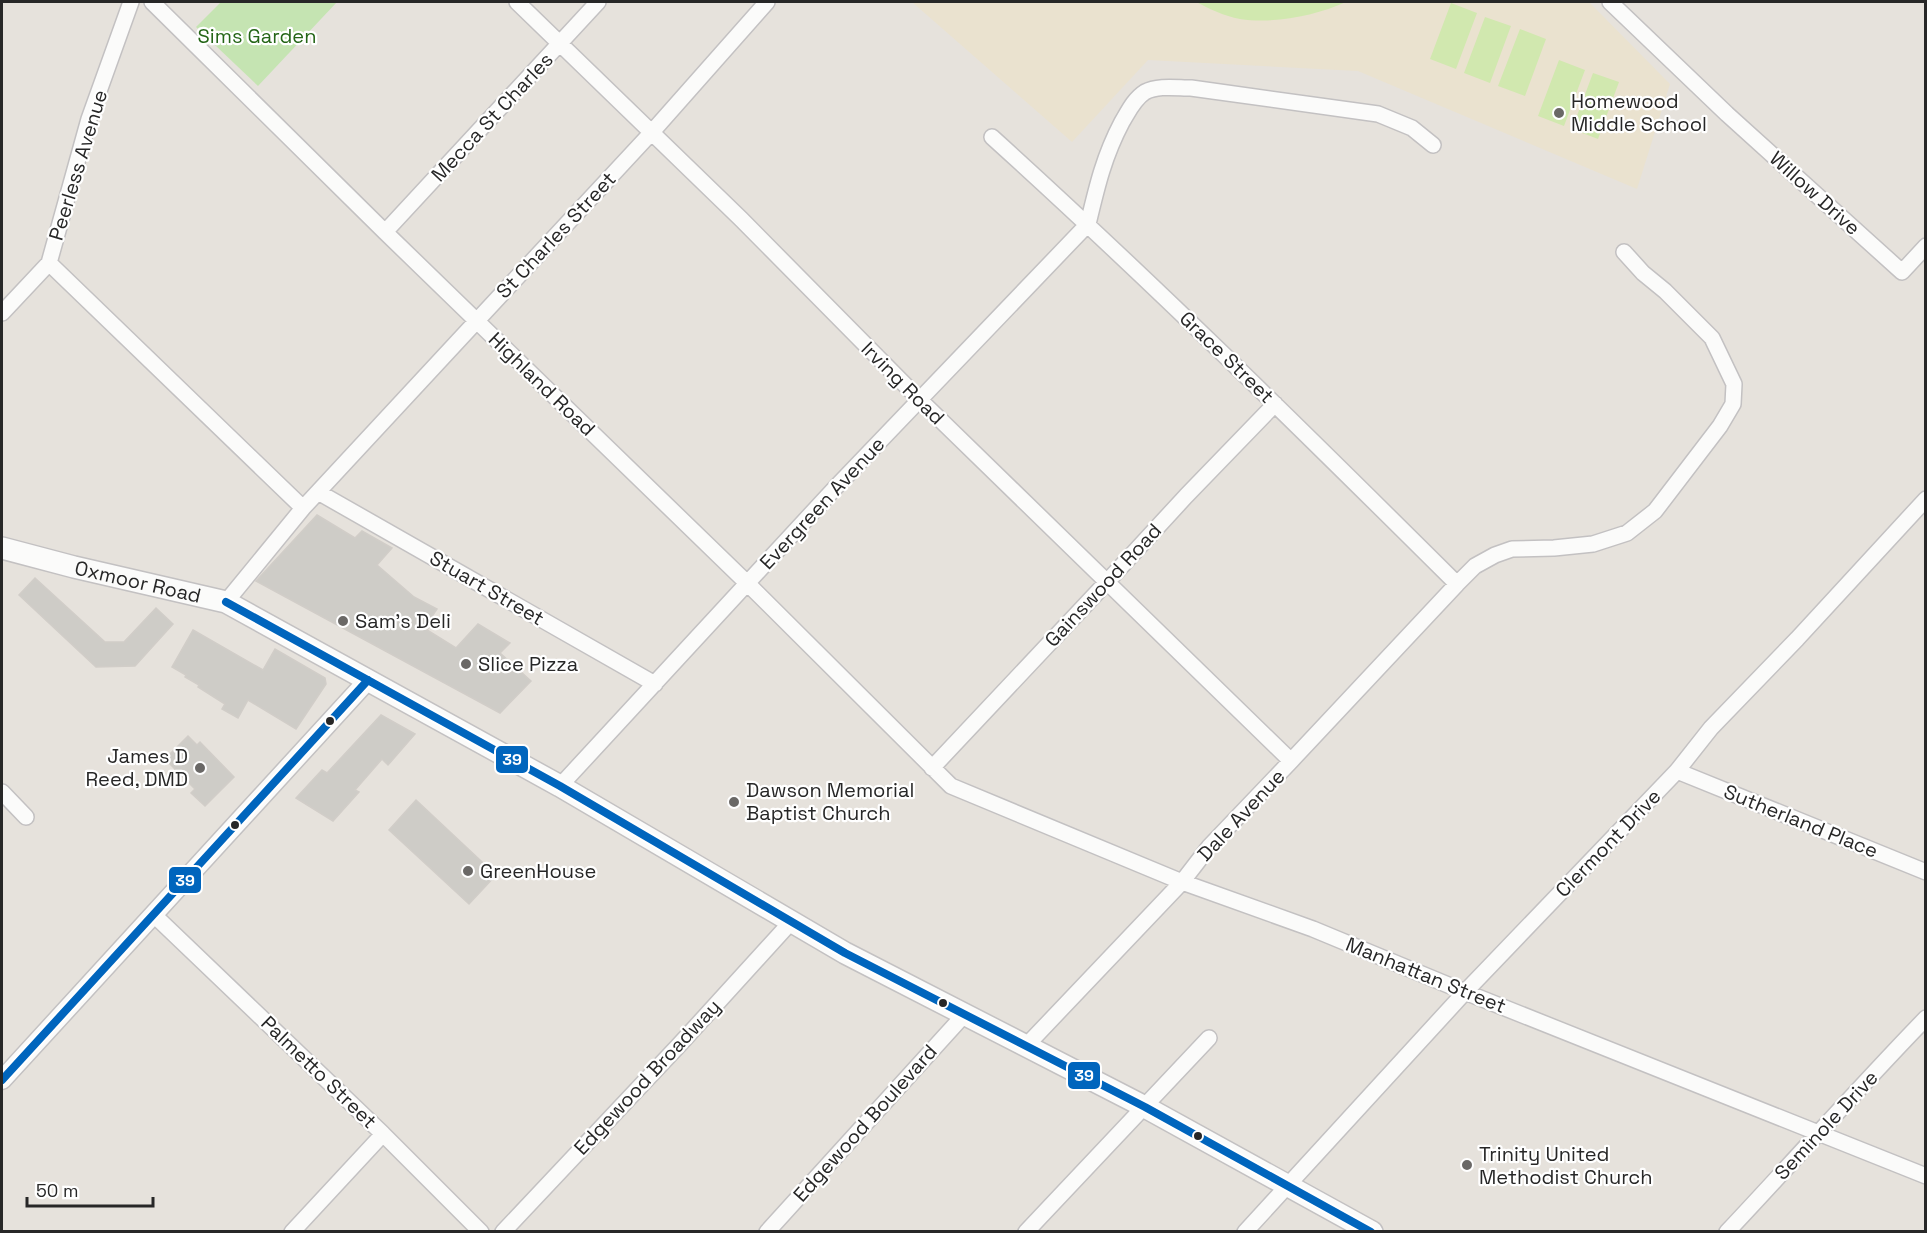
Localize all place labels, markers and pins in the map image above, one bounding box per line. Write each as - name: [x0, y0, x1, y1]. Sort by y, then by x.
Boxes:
- place label: Homewood Middle School: [1571, 88, 1707, 137]
- marker: Homewood Middle School: [1552, 106, 1566, 120]
- place label: Sam's Deli: [355, 608, 451, 634]
- marker: Sam's Deli: [336, 614, 350, 628]
- place label: Slice Pizza: [478, 651, 578, 677]
- marker: Slice Pizza: [459, 657, 473, 671]
- unlabelled marker: [324, 715, 336, 727]
- place label: James D Reed, DMD: [85, 743, 188, 792]
- marker: James D Reed, DMD: [193, 761, 207, 775]
- place label: Dawson Memorial Baptist Church: [746, 777, 914, 826]
- marker: Dawson Memorial Baptist Church: [727, 795, 741, 809]
- unlabelled marker: [229, 819, 241, 831]
- place label: GreenHouse: [480, 858, 596, 884]
- marker: GreenHouse: [461, 864, 475, 878]
- unlabelled marker: [937, 997, 949, 1009]
- unlabelled marker: [1192, 1130, 1204, 1142]
- place label: Trinity United Methodist Church: [1479, 1141, 1653, 1190]
- marker: Trinity United Methodist Church: [1460, 1158, 1474, 1172]

